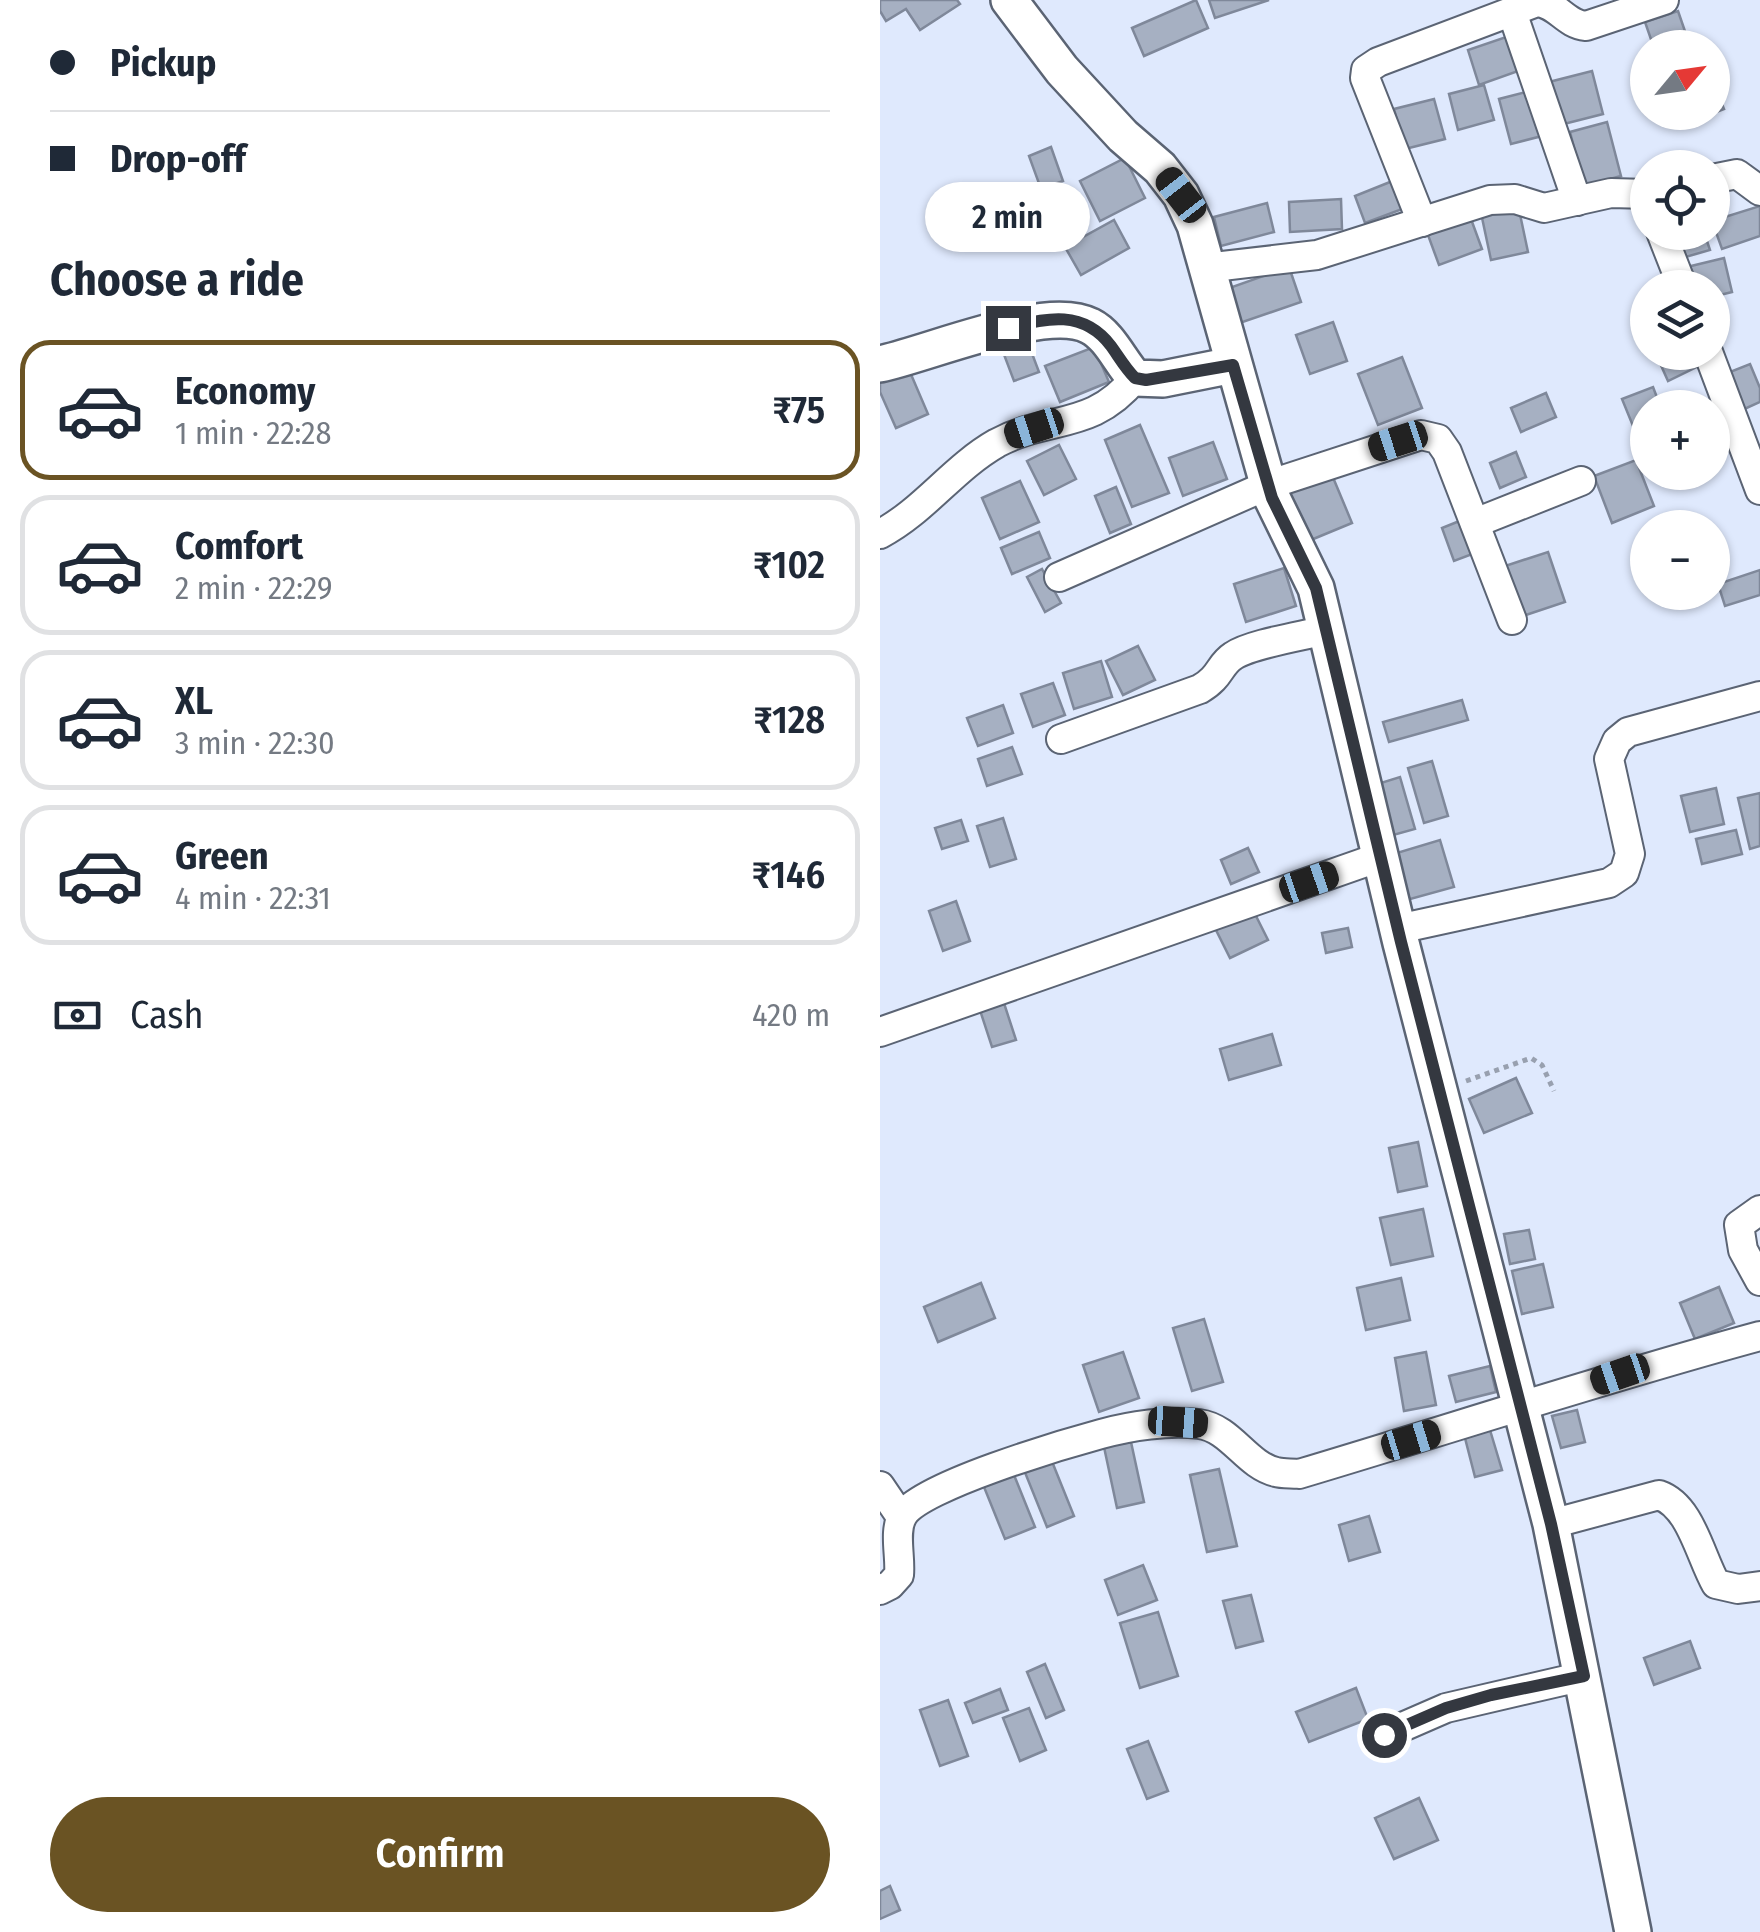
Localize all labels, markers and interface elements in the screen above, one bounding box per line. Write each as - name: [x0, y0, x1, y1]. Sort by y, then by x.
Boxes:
- north arrow: [1630, 30, 1730, 130]
- map controls: [1630, 30, 1730, 610]
- text: Pickup: [110, 40, 216, 86]
- text: Drop-off: [110, 136, 246, 182]
- button: locate: [1630, 150, 1730, 250]
- car: [1151, 162, 1211, 228]
- callout: 2 min: [926, 183, 1090, 253]
- text: 2 min: [972, 198, 1043, 236]
- text: Choose a ride: [50, 253, 304, 307]
- button: layers: [1630, 270, 1730, 370]
- route end: [986, 306, 1031, 351]
- icon: car: [55, 365, 145, 455]
- text: Economy: [175, 368, 315, 414]
- text: ₹75: [773, 387, 825, 433]
- button: +: [1630, 390, 1730, 490]
- car: [1001, 404, 1067, 452]
- text: 1 min · 22:28: [175, 414, 331, 452]
- car: [1365, 417, 1431, 465]
- button: −: [1630, 510, 1730, 610]
- icon: car: [55, 520, 145, 610]
- text: Comfort: [175, 523, 303, 569]
- text: ₹102: [753, 542, 825, 588]
- text: 2 min · 22:29: [175, 569, 332, 607]
- icon: car: [55, 675, 145, 765]
- text: XL: [175, 678, 213, 724]
- text: ₹128: [753, 697, 825, 743]
- text: 3 min · 22:30: [175, 724, 335, 762]
- icon: car: [55, 830, 145, 920]
- text: Green: [175, 833, 269, 879]
- text: ₹146: [752, 852, 825, 898]
- car: [1276, 858, 1342, 906]
- text: 4 min · 22:31: [175, 879, 331, 917]
- icon: cash: [50, 988, 105, 1043]
- text: Cash: [130, 992, 204, 1038]
- text: 420 m: [752, 996, 830, 1034]
- car: [1587, 1350, 1653, 1398]
- car: [1147, 1405, 1209, 1439]
- car: [1378, 1417, 1444, 1463]
- route start: [1362, 1713, 1407, 1758]
- button: Confirm: [50, 1797, 830, 1912]

